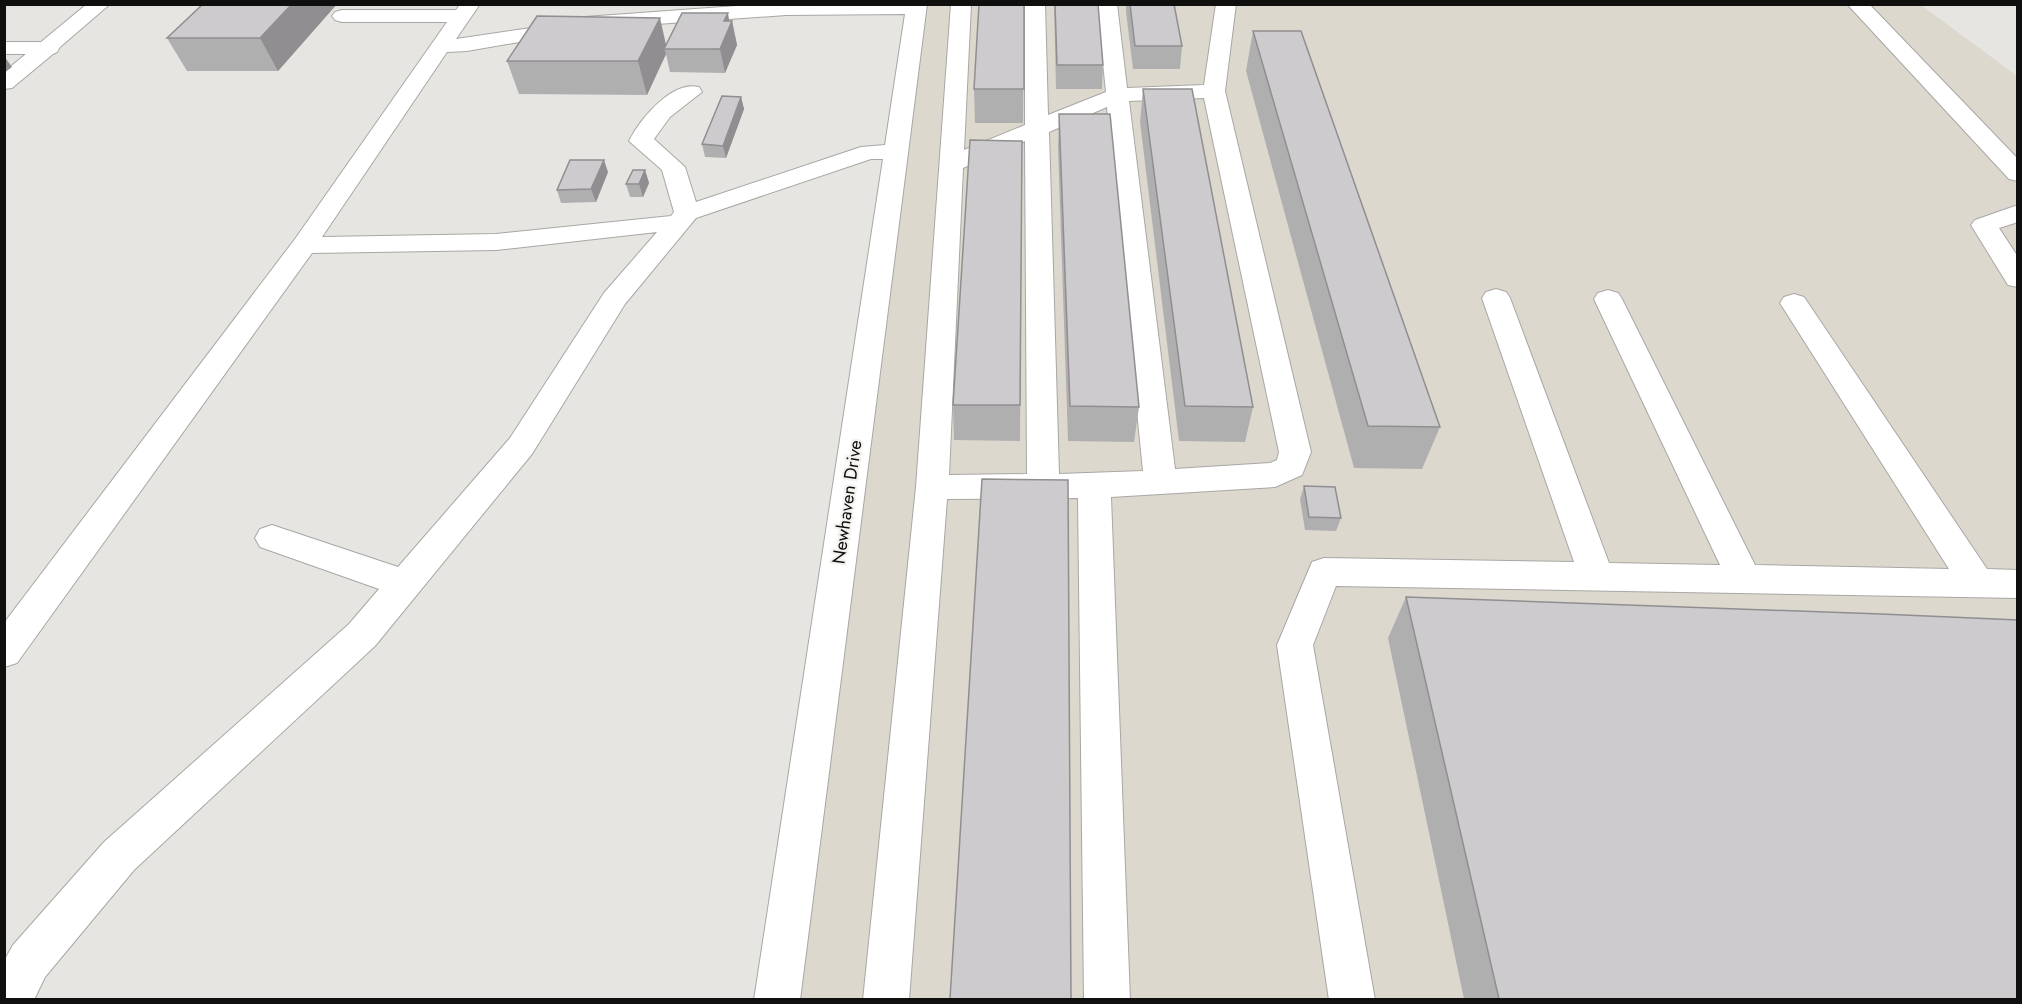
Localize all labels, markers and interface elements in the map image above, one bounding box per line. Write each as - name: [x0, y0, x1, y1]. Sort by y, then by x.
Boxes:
- street label: Newhaven Drive: [825, 438, 869, 566]

